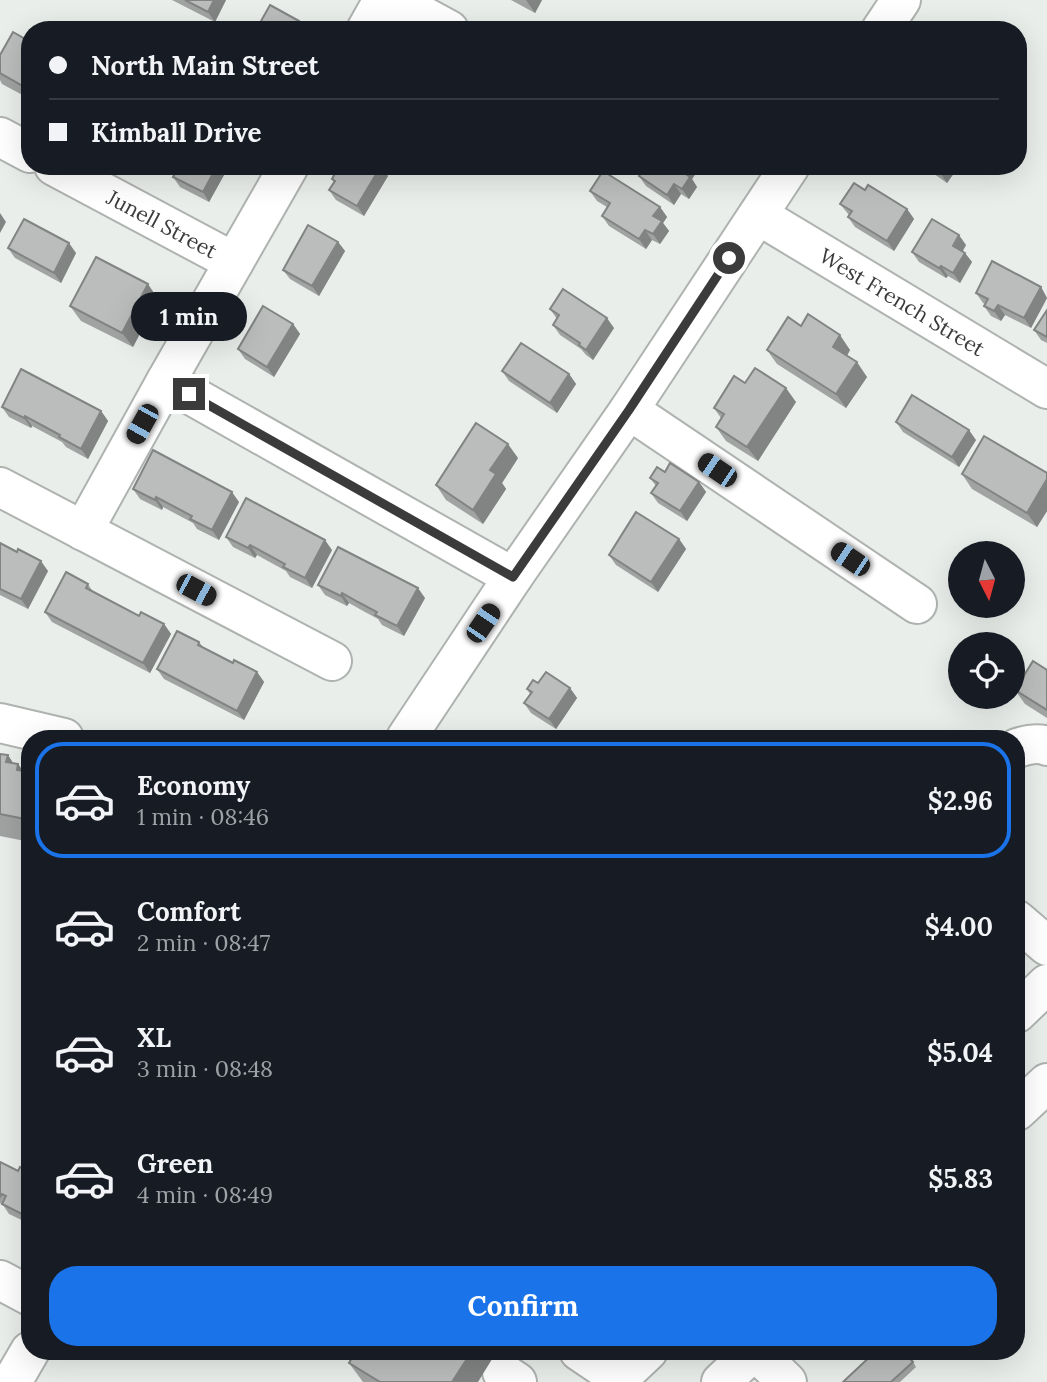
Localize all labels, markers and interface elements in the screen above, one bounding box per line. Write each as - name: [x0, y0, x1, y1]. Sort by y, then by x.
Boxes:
- text: North Main Street: [91, 49, 319, 82]
- text: Kimball Drive: [91, 116, 262, 149]
- street label: Junell Street: [101, 183, 223, 265]
- route start: [713, 242, 745, 274]
- street label: West French Street: [814, 242, 990, 362]
- callout: 1 min: [131, 292, 247, 342]
- text: 1 min: [160, 302, 218, 331]
- route end: [173, 378, 205, 410]
- car: [123, 401, 162, 447]
- car: [694, 450, 741, 490]
- car: [827, 539, 874, 579]
- north arrow: [948, 541, 1026, 618]
- map controls: [948, 541, 1025, 709]
- car: [173, 571, 220, 609]
- car: [463, 600, 504, 646]
- button: locate: [948, 632, 1025, 709]
- icon: car: [53, 769, 116, 832]
- text: Economy: [137, 769, 250, 802]
- text: $2.96: [928, 784, 993, 817]
- text: 1 min · 08:46: [137, 802, 269, 831]
- icon: car: [53, 895, 116, 958]
- text: Comfort: [137, 895, 241, 928]
- text: $4.00: [925, 910, 993, 943]
- text: 2 min · 08:47: [137, 928, 270, 957]
- icon: car: [53, 1021, 116, 1084]
- text: XL: [137, 1021, 171, 1054]
- text: $5.04: [927, 1036, 993, 1069]
- text: 3 min · 08:48: [137, 1054, 273, 1083]
- icon: car: [53, 1147, 116, 1210]
- text: Green: [137, 1147, 213, 1180]
- text: $5.83: [928, 1162, 993, 1195]
- text: 4 min · 08:49: [137, 1180, 273, 1209]
- button: Confirm: [49, 1266, 997, 1346]

